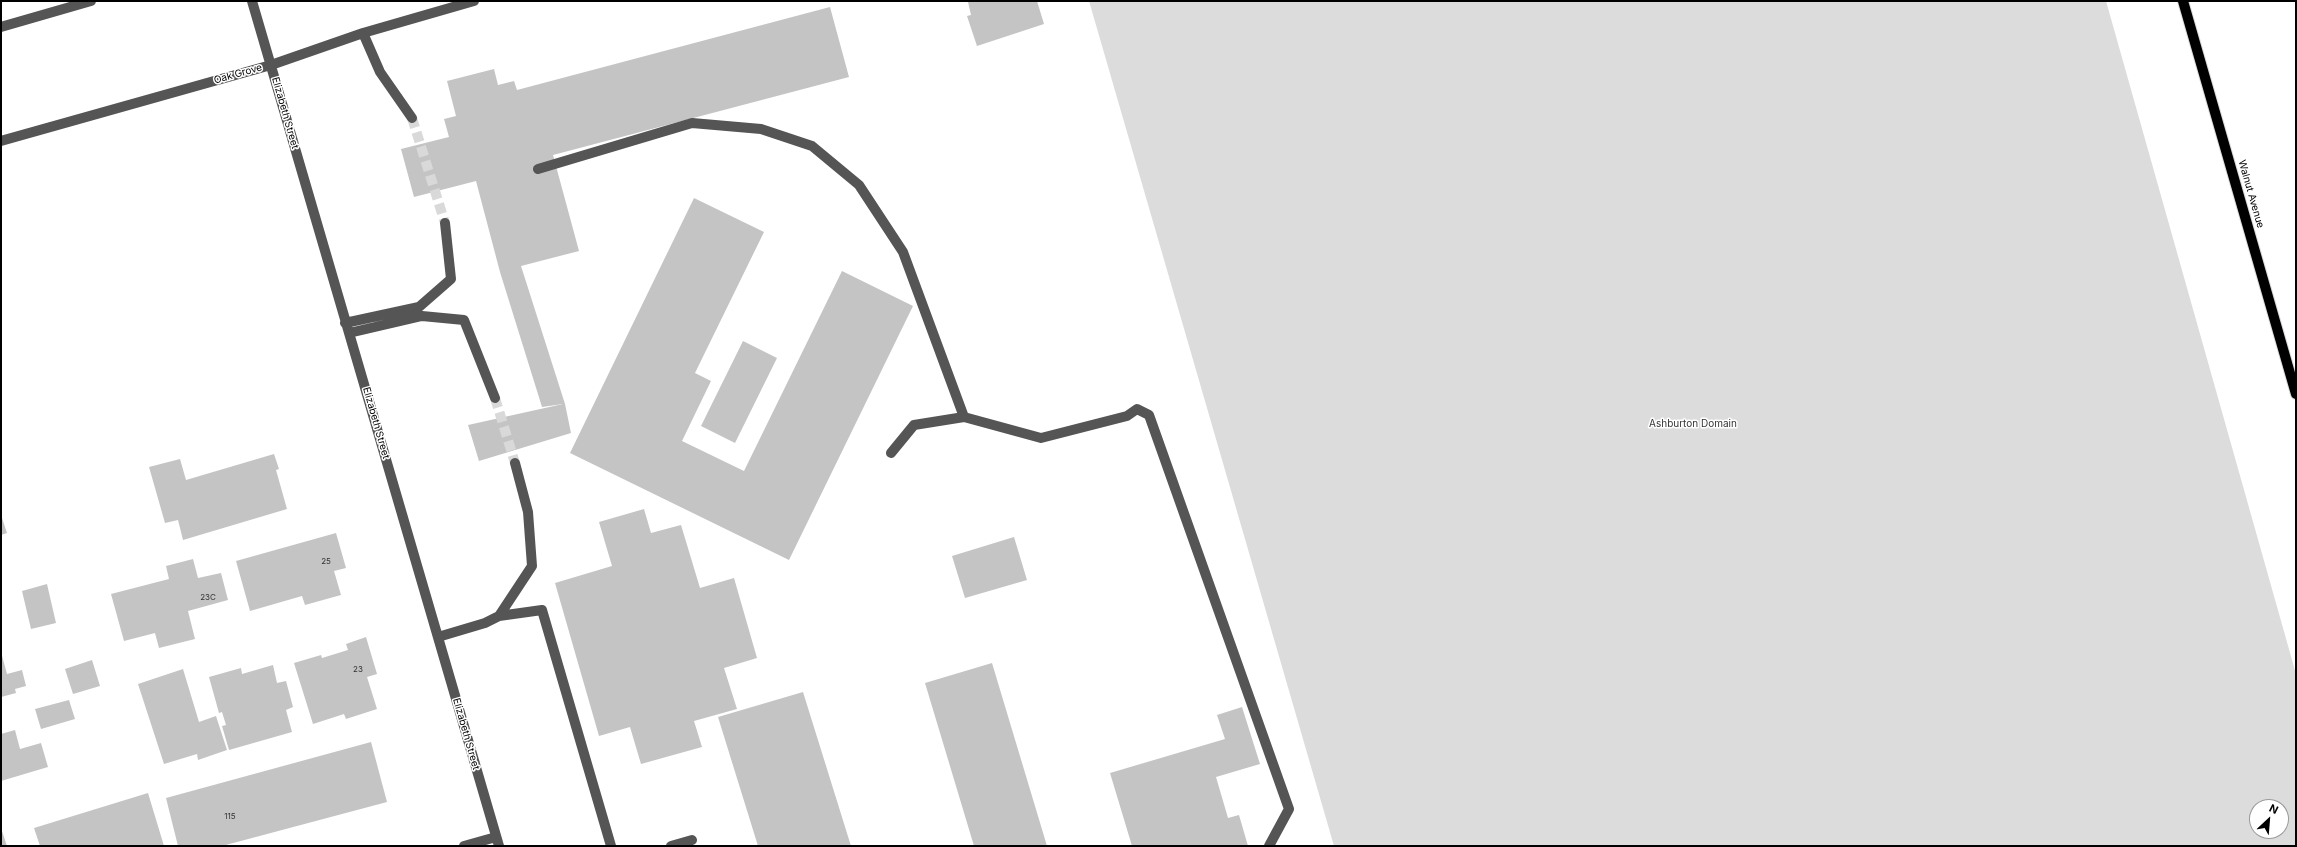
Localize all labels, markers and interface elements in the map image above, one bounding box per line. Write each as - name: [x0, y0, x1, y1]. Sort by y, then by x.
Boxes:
- street label: Oak Grove: [212, 61, 264, 87]
- street label: Elizabeth Street: [269, 76, 301, 150]
- street label: Walnut Avenue: [2236, 159, 2266, 229]
- street label: Elizabeth Street: [360, 386, 392, 460]
- park label: Ashburton Domain: [1649, 418, 1737, 430]
- house number: 25: [321, 557, 331, 567]
- house number: 23C: [200, 593, 216, 603]
- house number: 23: [353, 665, 363, 675]
- street label: Elizabeth Street: [450, 697, 482, 771]
- north arrow: [2249, 799, 2289, 839]
- text: N: [2267, 801, 2281, 817]
- house number: 115: [224, 812, 236, 822]

